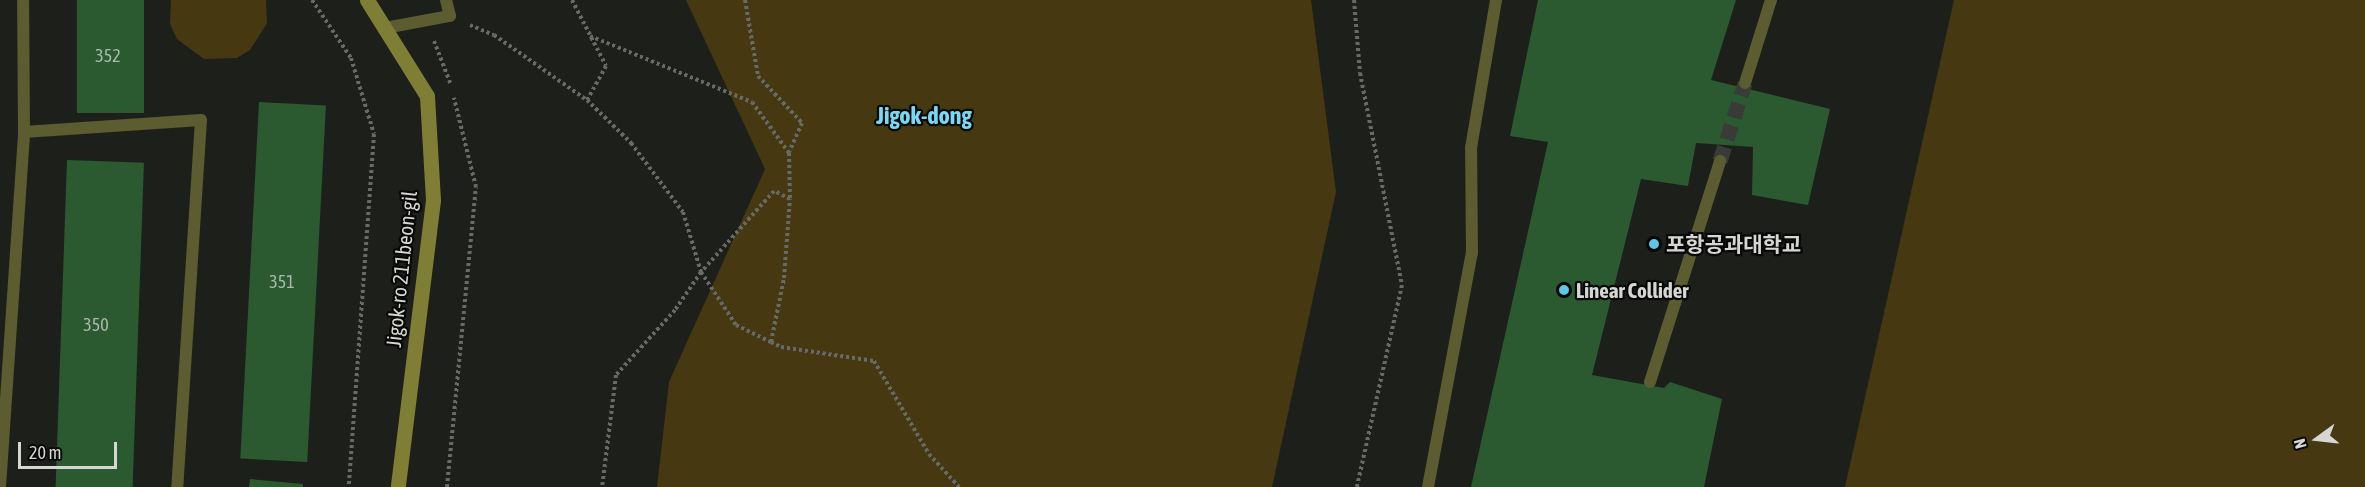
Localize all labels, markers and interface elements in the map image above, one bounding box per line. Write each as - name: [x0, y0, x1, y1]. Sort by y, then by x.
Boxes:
- house number: 352: [95, 45, 121, 67]
- district label: Jigok-dong: [876, 102, 972, 130]
- street label: Jigok-ro 211beon-gil: [380, 190, 422, 348]
- place label: 포항공과대학교: [1666, 231, 1801, 257]
- marker: 포항공과대학교: [1647, 237, 1661, 251]
- house number: 351: [269, 271, 295, 293]
- place label: Linear Collider: [1576, 277, 1688, 303]
- marker: Linear Collider: [1557, 283, 1571, 297]
- house number: 350: [83, 314, 109, 336]
- north arrow: [2287, 409, 2347, 469]
- scale bar: [21, 430, 120, 468]
- text: N: [2290, 437, 2310, 451]
- text: 20 m: [29, 442, 61, 463]

